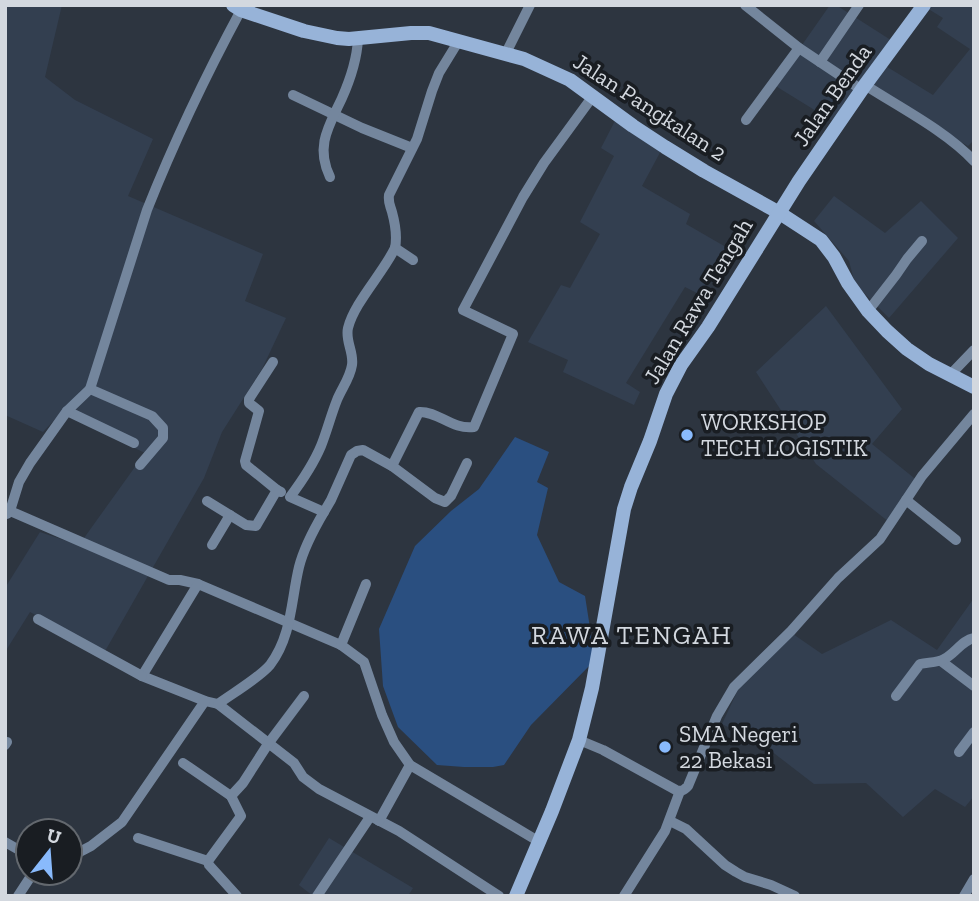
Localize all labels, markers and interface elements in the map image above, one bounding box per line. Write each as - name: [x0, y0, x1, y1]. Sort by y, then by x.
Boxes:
- street label: Jalan Benda: [787, 39, 877, 151]
- street label: Jalan Pangkalan 2: [568, 47, 732, 167]
- street label: Jalan Rawa Tengah: [637, 213, 759, 389]
- place label: WORKSHOP TECH LOGISTIK: [701, 408, 868, 462]
- marker: WORKSHOP TECH LOGISTIK: [679, 427, 695, 443]
- district label: RAWA TENGAH: [531, 619, 733, 651]
- place label: SMA Negeri 22 Bekasi: [679, 720, 798, 774]
- marker: SMA Negeri 22 Bekasi: [657, 739, 673, 755]
- north arrow: [14, 817, 84, 887]
- text: U: [44, 823, 64, 849]

